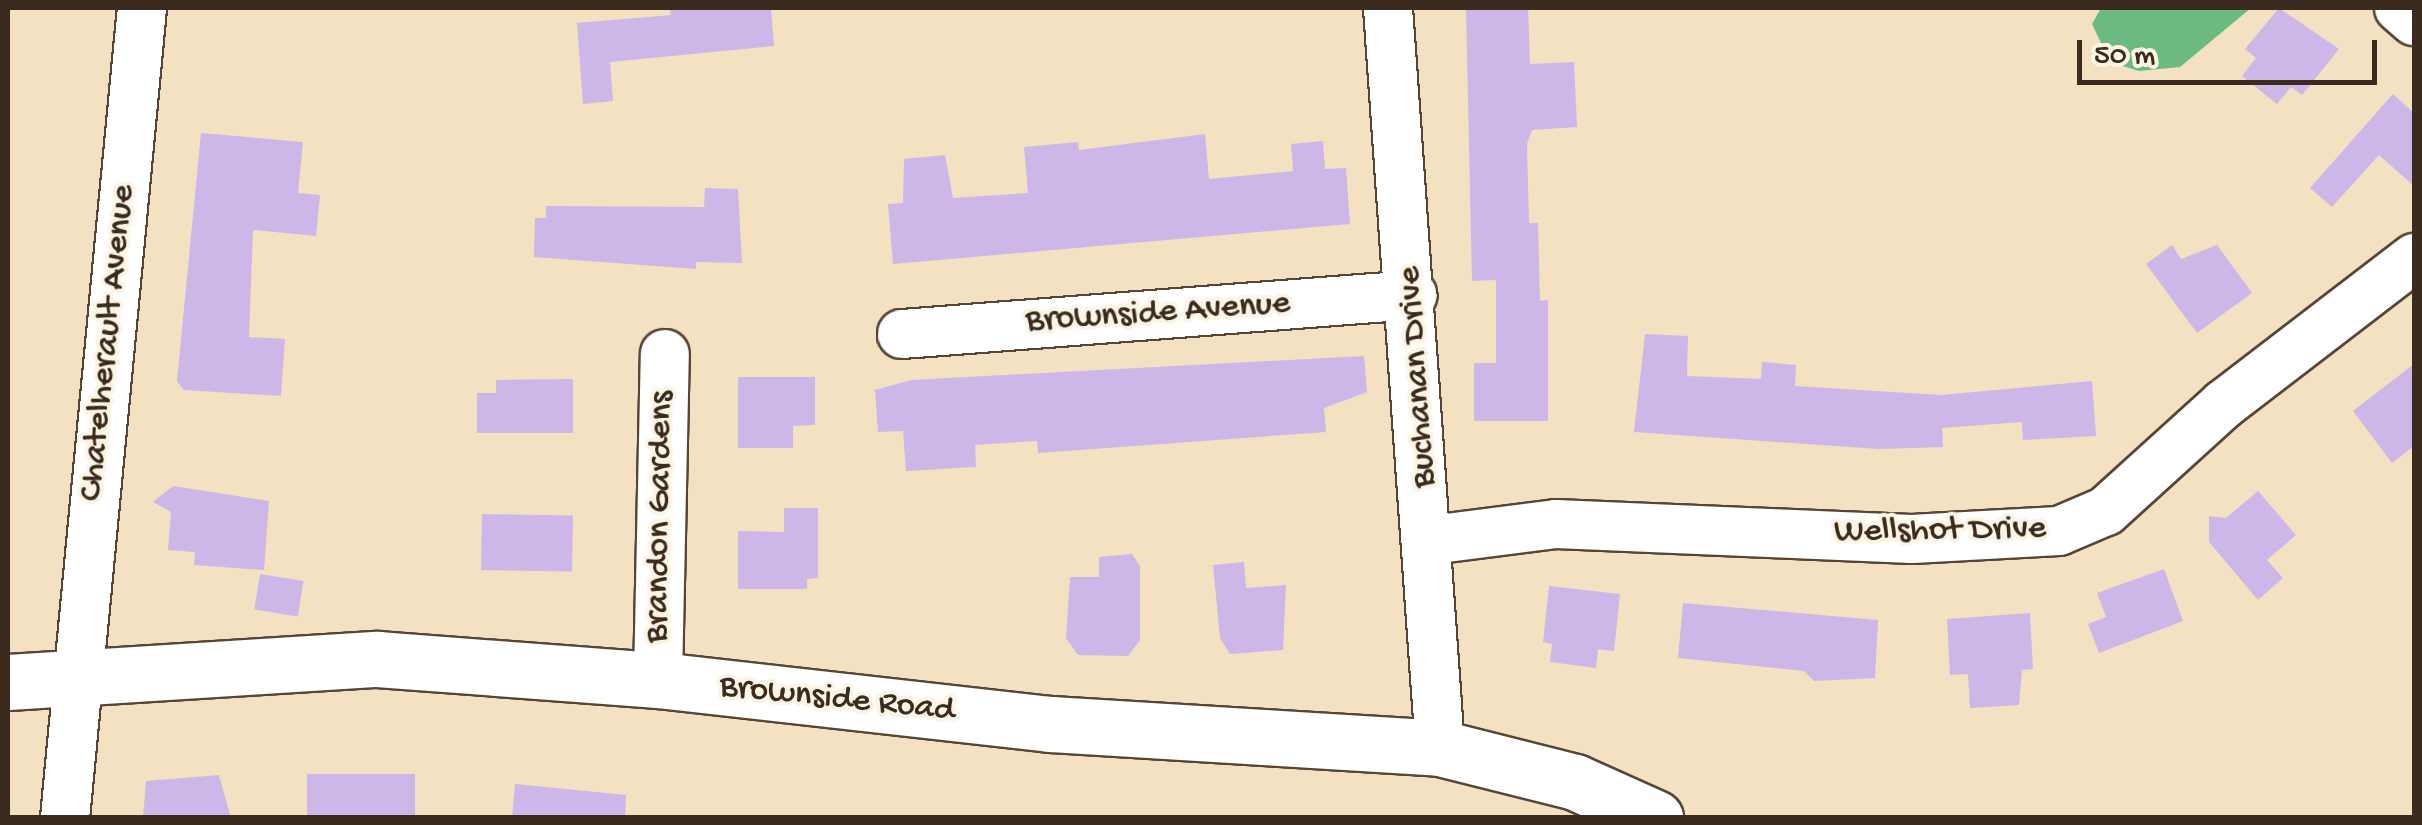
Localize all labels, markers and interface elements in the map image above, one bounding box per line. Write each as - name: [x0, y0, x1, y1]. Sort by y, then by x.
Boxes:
- scale bar: [2082, 20, 2382, 82]
- text: 50 m: [2094, 40, 2155, 75]
- street label: Chatelherault Avenue: [71, 183, 147, 503]
- street label: Buchanan Drive: [1390, 265, 1448, 489]
- street label: Brownside Avenue: [1024, 284, 1292, 344]
- street label: Brandon Gardens: [638, 391, 684, 643]
- street label: Wellshot Drive: [1834, 509, 2046, 555]
- street label: Brownside Road: [717, 667, 957, 733]

